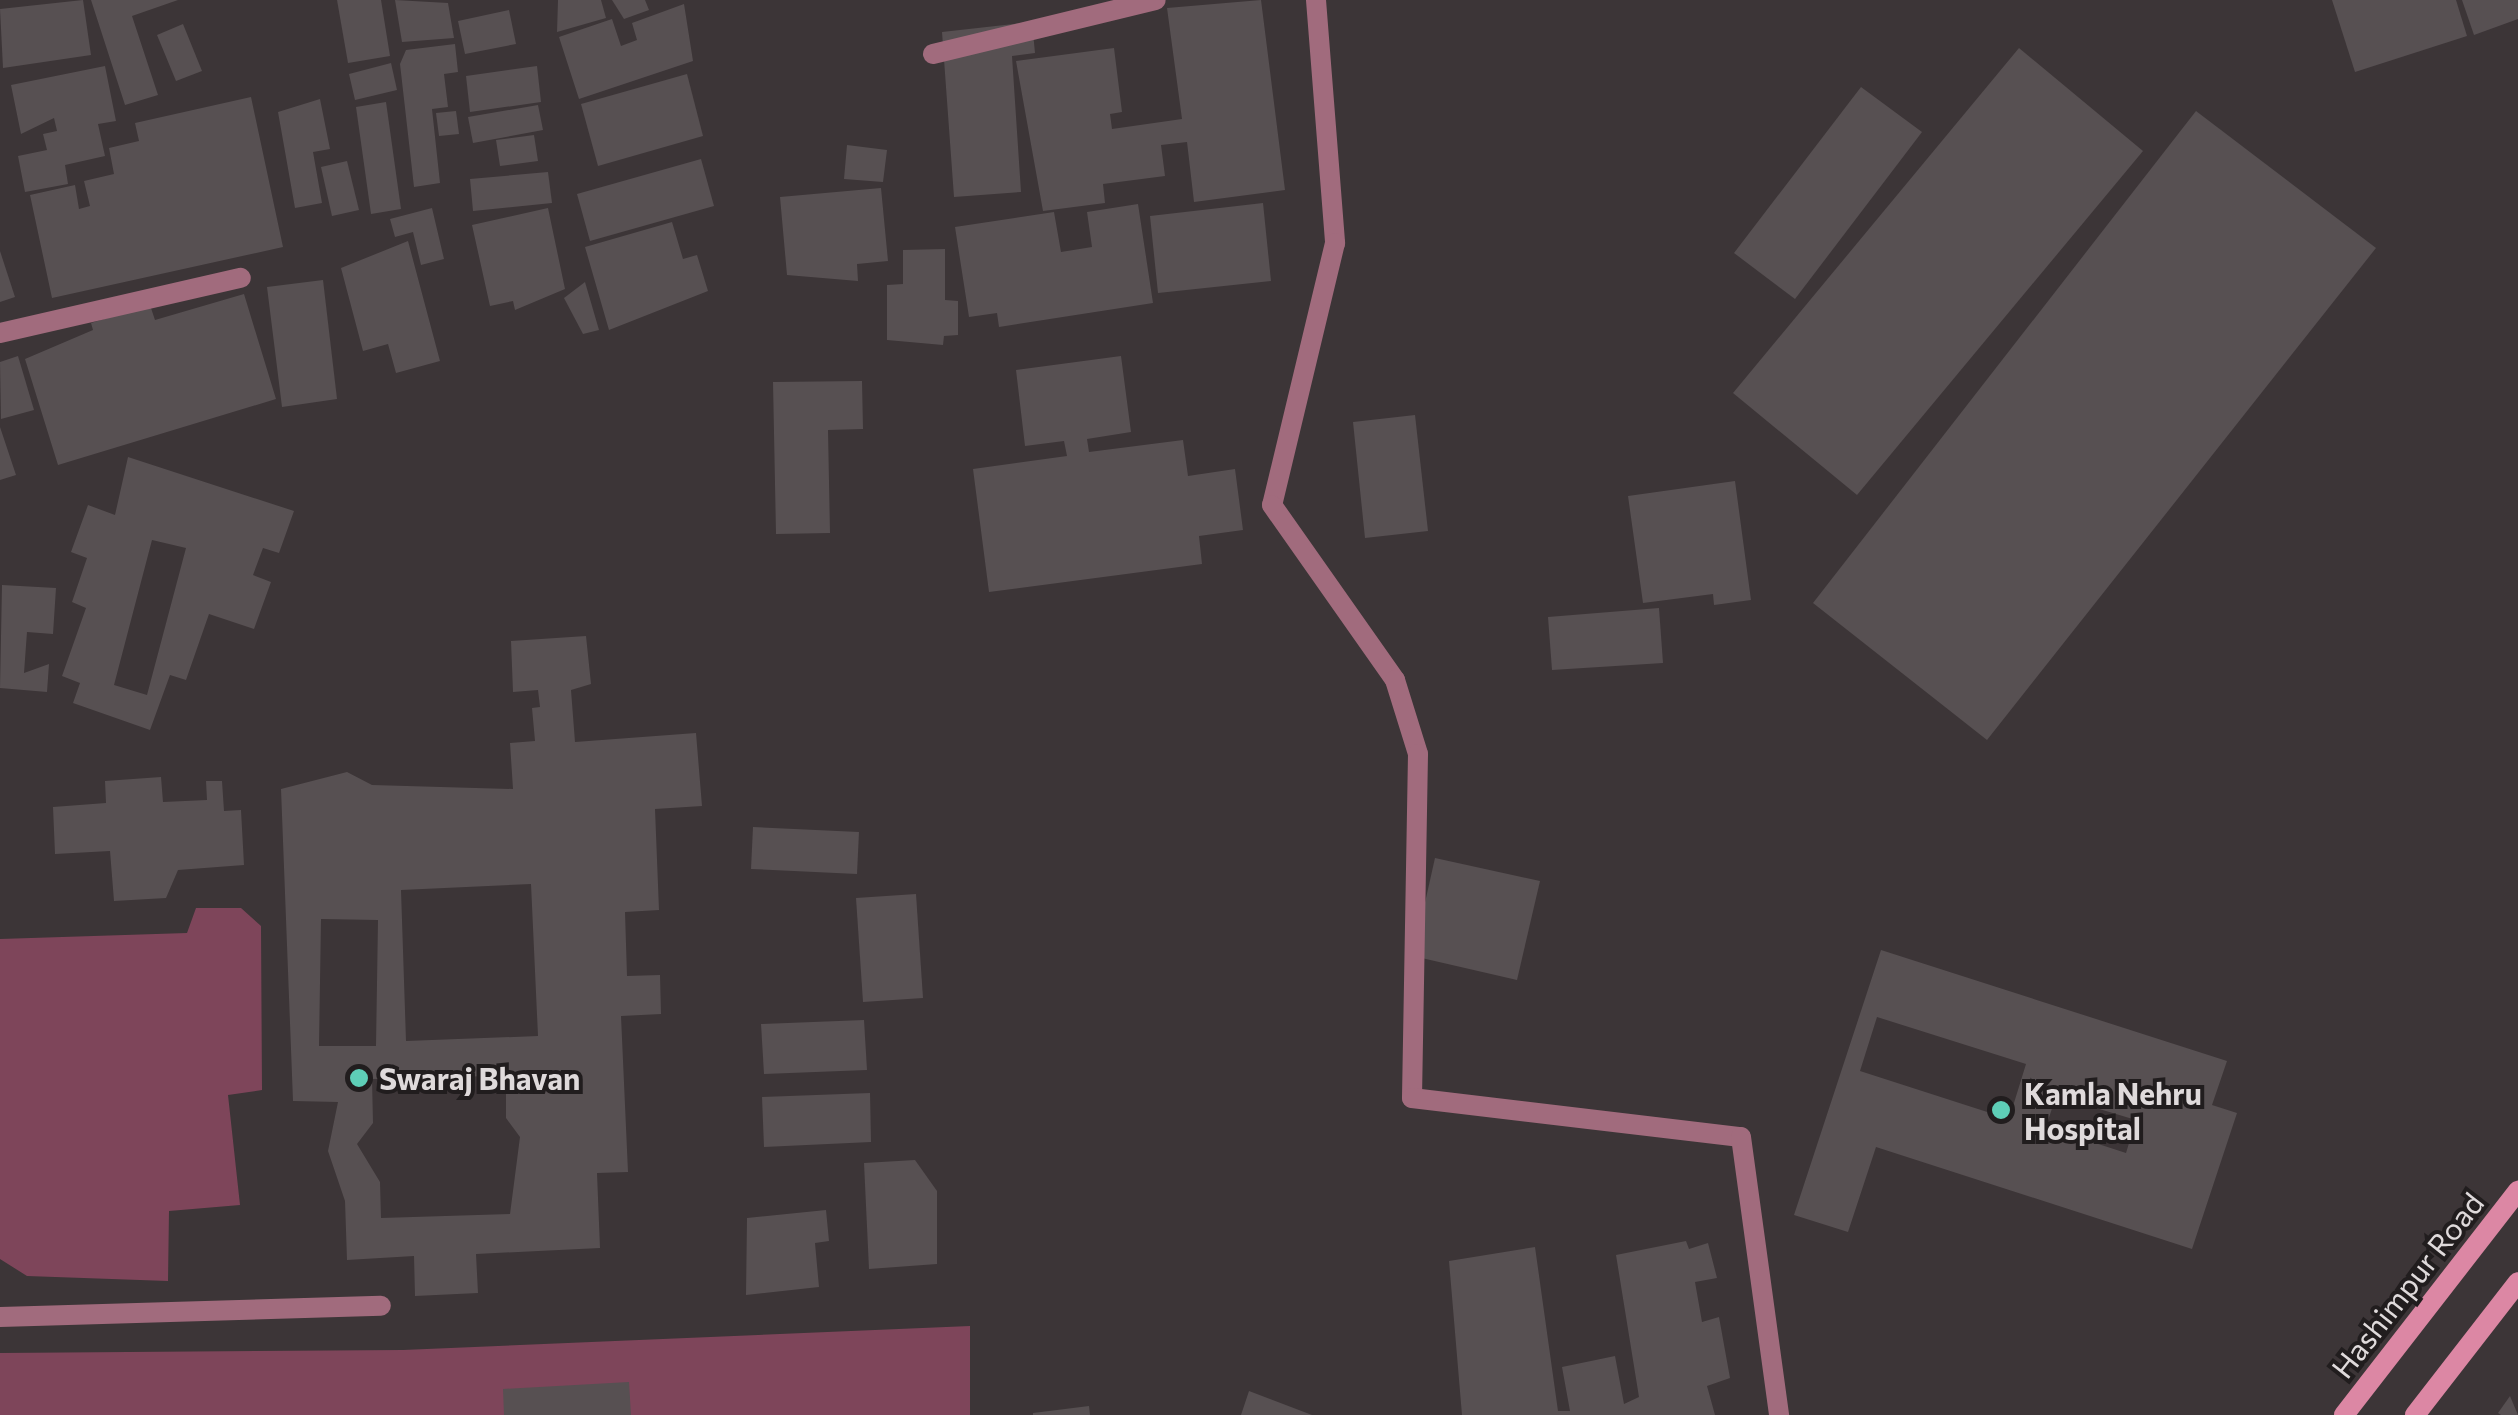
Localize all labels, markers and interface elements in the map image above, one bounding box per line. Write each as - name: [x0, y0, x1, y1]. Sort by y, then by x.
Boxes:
- place label: Swaraj Bhavan: [379, 1060, 580, 1096]
- marker: Swaraj Bhavan: [348, 1067, 370, 1089]
- place label: Kamla Nehru Hospital: [2024, 1075, 2202, 1146]
- marker: Kamla Nehru Hospital: [1988, 1097, 2014, 1123]
- street label: Hashimpur Road: [2323, 1185, 2491, 1385]

